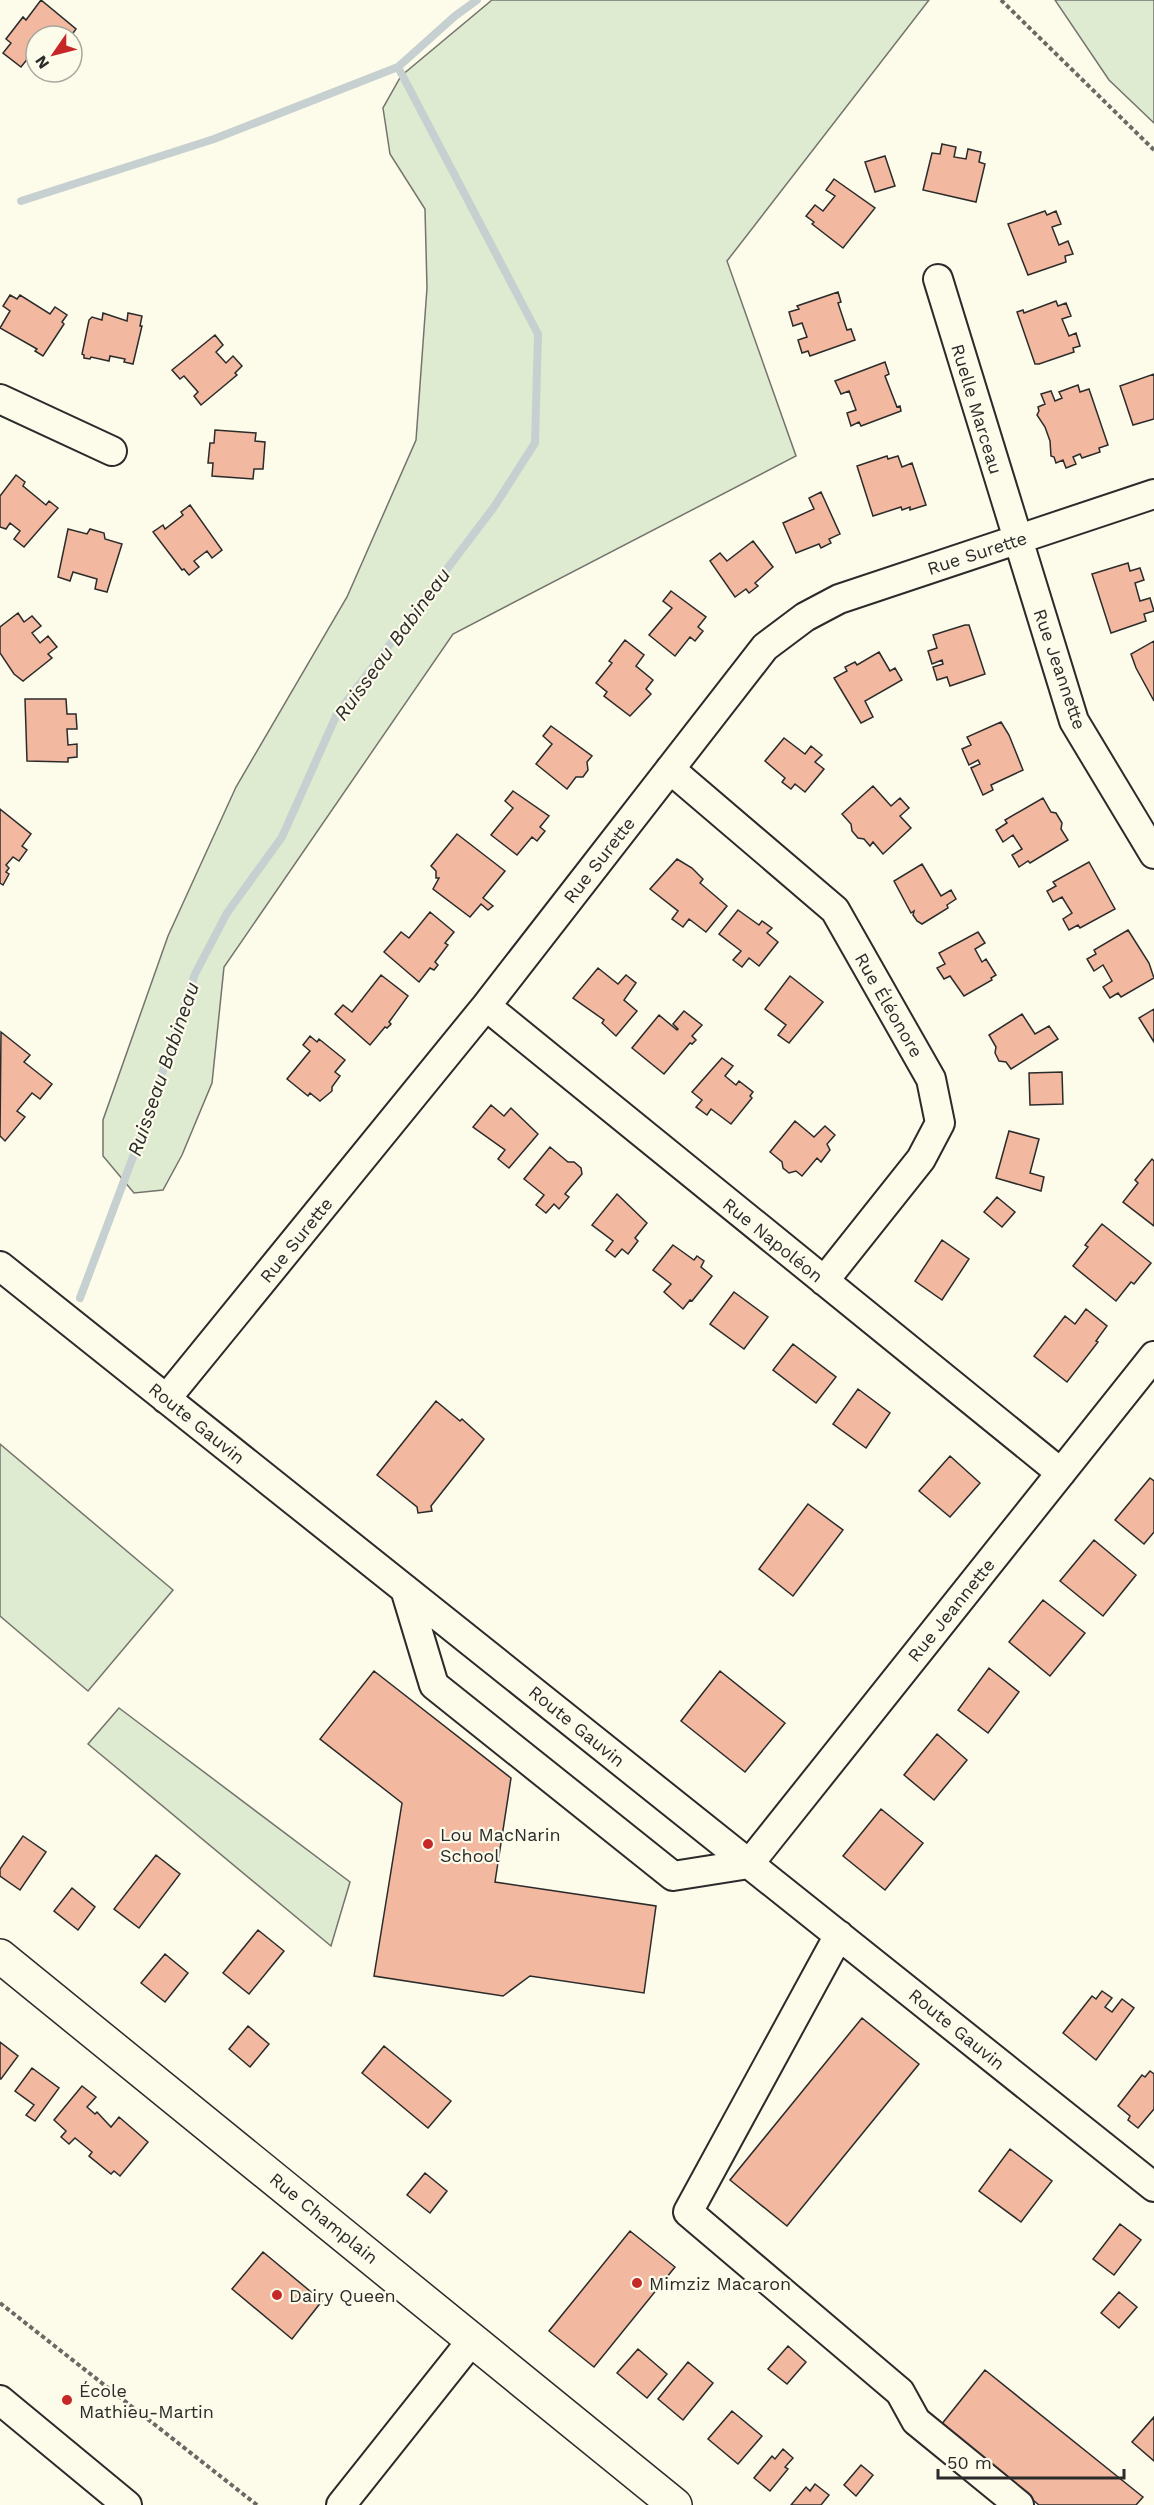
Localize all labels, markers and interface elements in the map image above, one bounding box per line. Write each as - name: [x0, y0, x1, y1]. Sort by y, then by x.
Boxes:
- north arrow: [24, 24, 84, 84]
- text: N: [31, 52, 53, 73]
- street label: Ruelle Marceau: [947, 341, 1007, 477]
- street label: Rue Surette: [925, 527, 1029, 579]
- water label: Ruisseau Babineau: [329, 563, 455, 725]
- street label: Rue Jeannette: [1030, 606, 1090, 732]
- street label: Rue Surette: [559, 813, 639, 907]
- street label: Rue Éléonore: [851, 949, 927, 1061]
- water label: Ruisseau Babineau: [122, 979, 204, 1159]
- street label: Rue Surette: [255, 1193, 337, 1287]
- street label: Rue Napoléon: [719, 1193, 827, 1287]
- street label: Route Gauvin: [145, 1378, 249, 1468]
- street label: Rue Jeannette: [903, 1554, 999, 1666]
- street label: Route Gauvin: [525, 1681, 629, 1771]
- place label: Lou MacNarin School: [440, 1824, 561, 1866]
- marker: Lou MacNarin School: [421, 1837, 435, 1851]
- street label: Route Gauvin: [905, 1984, 1009, 2074]
- street label: Rue Champlain: [266, 2168, 382, 2268]
- place label: Mimziz Macaron: [649, 2273, 791, 2294]
- marker: Mimziz Macaron: [630, 2276, 644, 2290]
- place label: Dairy Queen: [289, 2285, 396, 2306]
- marker: Dairy Queen: [270, 2288, 284, 2302]
- place label: École Mathieu-Martin: [79, 2380, 214, 2422]
- marker: École Mathieu-Martin: [60, 2393, 74, 2407]
- scale bar: [938, 2442, 1124, 2480]
- text: 50 m: [947, 2452, 992, 2473]

